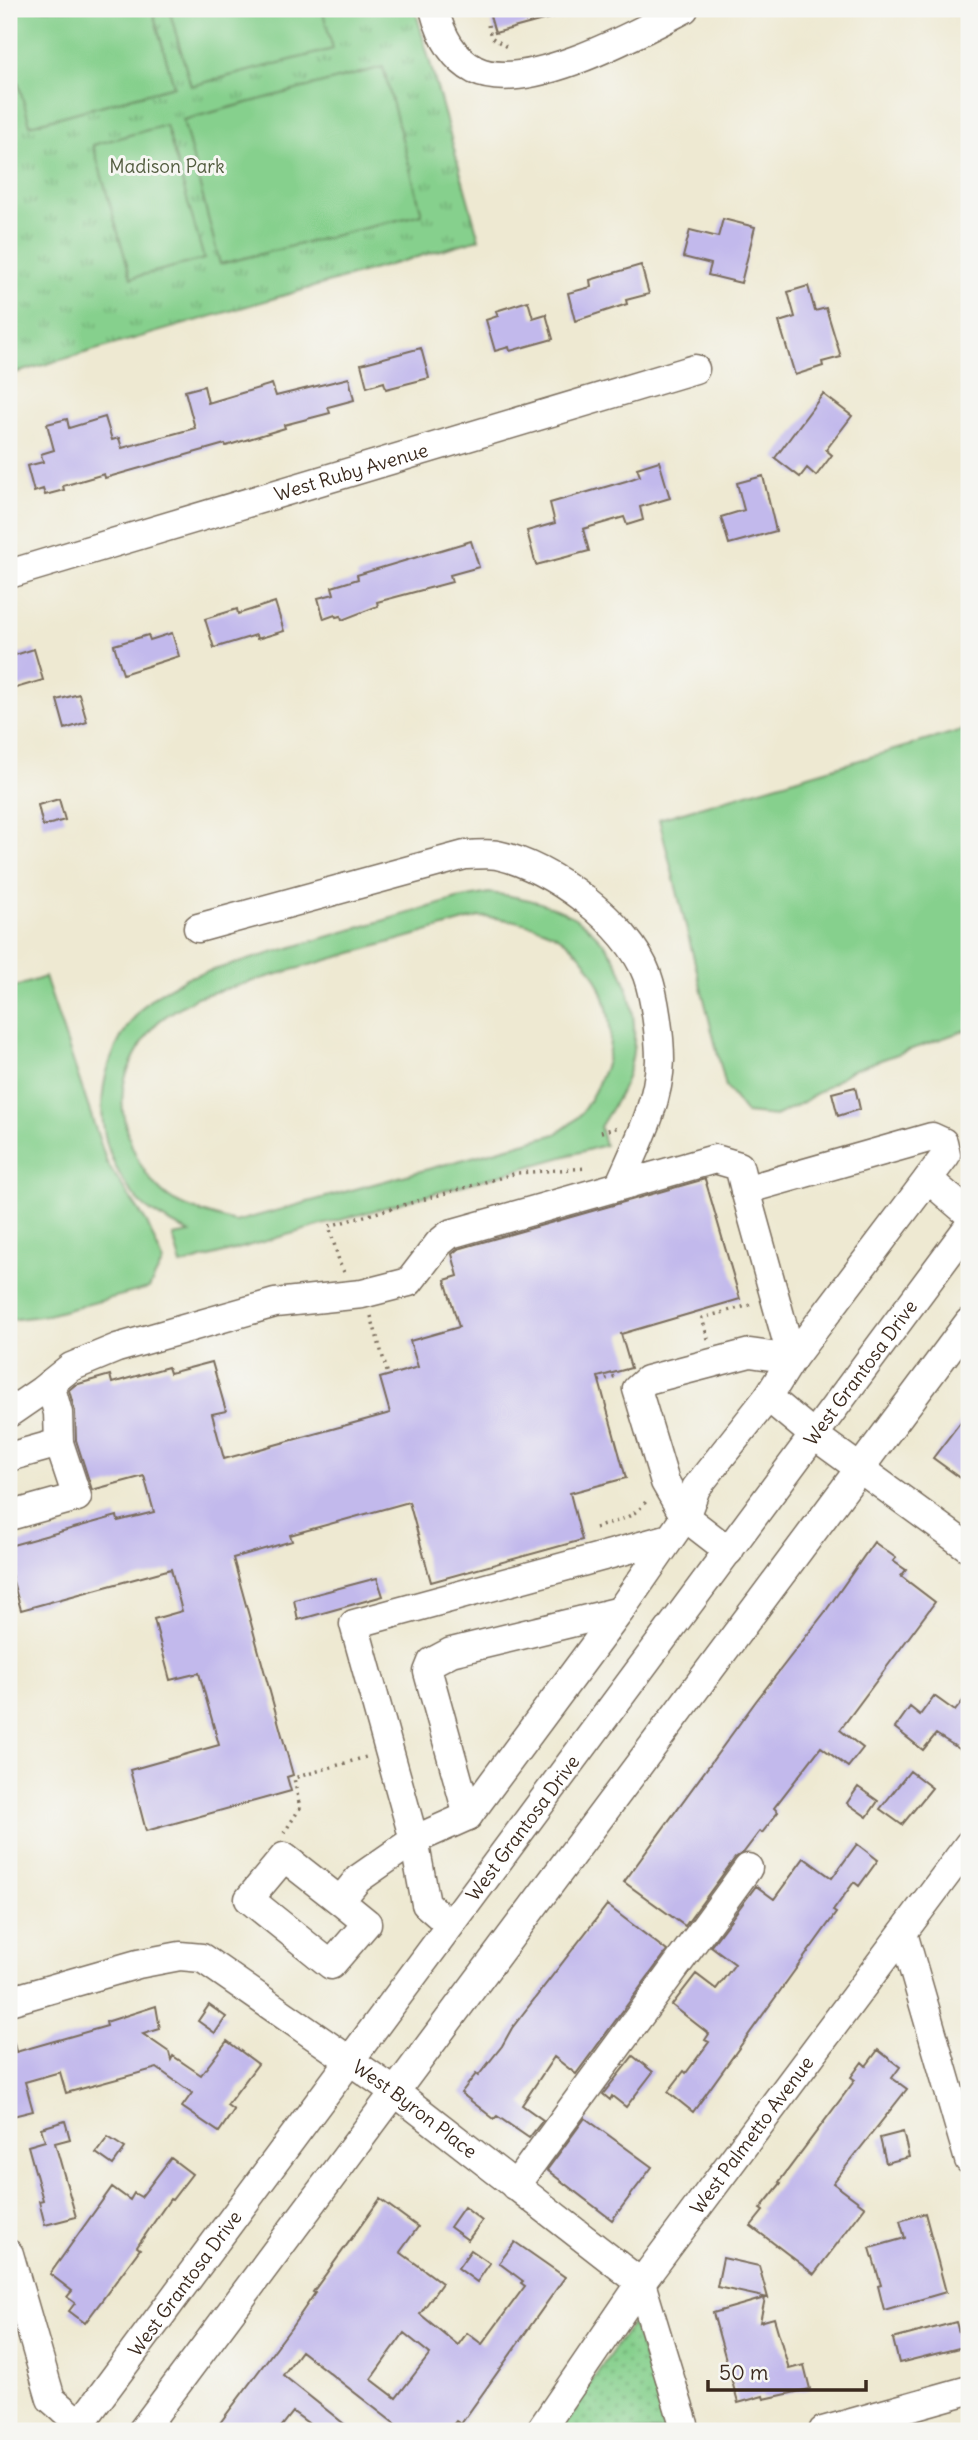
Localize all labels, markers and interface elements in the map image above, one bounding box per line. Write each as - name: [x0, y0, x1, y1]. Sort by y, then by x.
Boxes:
- park label: Madison Park: [109, 154, 225, 178]
- street label: West Ruby Avenue: [271, 438, 431, 506]
- street label: West Grantosa Drive: [798, 1295, 922, 1450]
- street label: West Grantosa Drive: [461, 1750, 584, 1905]
- street label: West Palmetto Avenue: [685, 2051, 818, 2219]
- street label: West Byron Place: [348, 2054, 482, 2163]
- street label: West Grantosa Drive: [123, 2206, 247, 2361]
- scale bar: [708, 2349, 866, 2393]
- text: 50 m: [719, 2359, 768, 2386]

